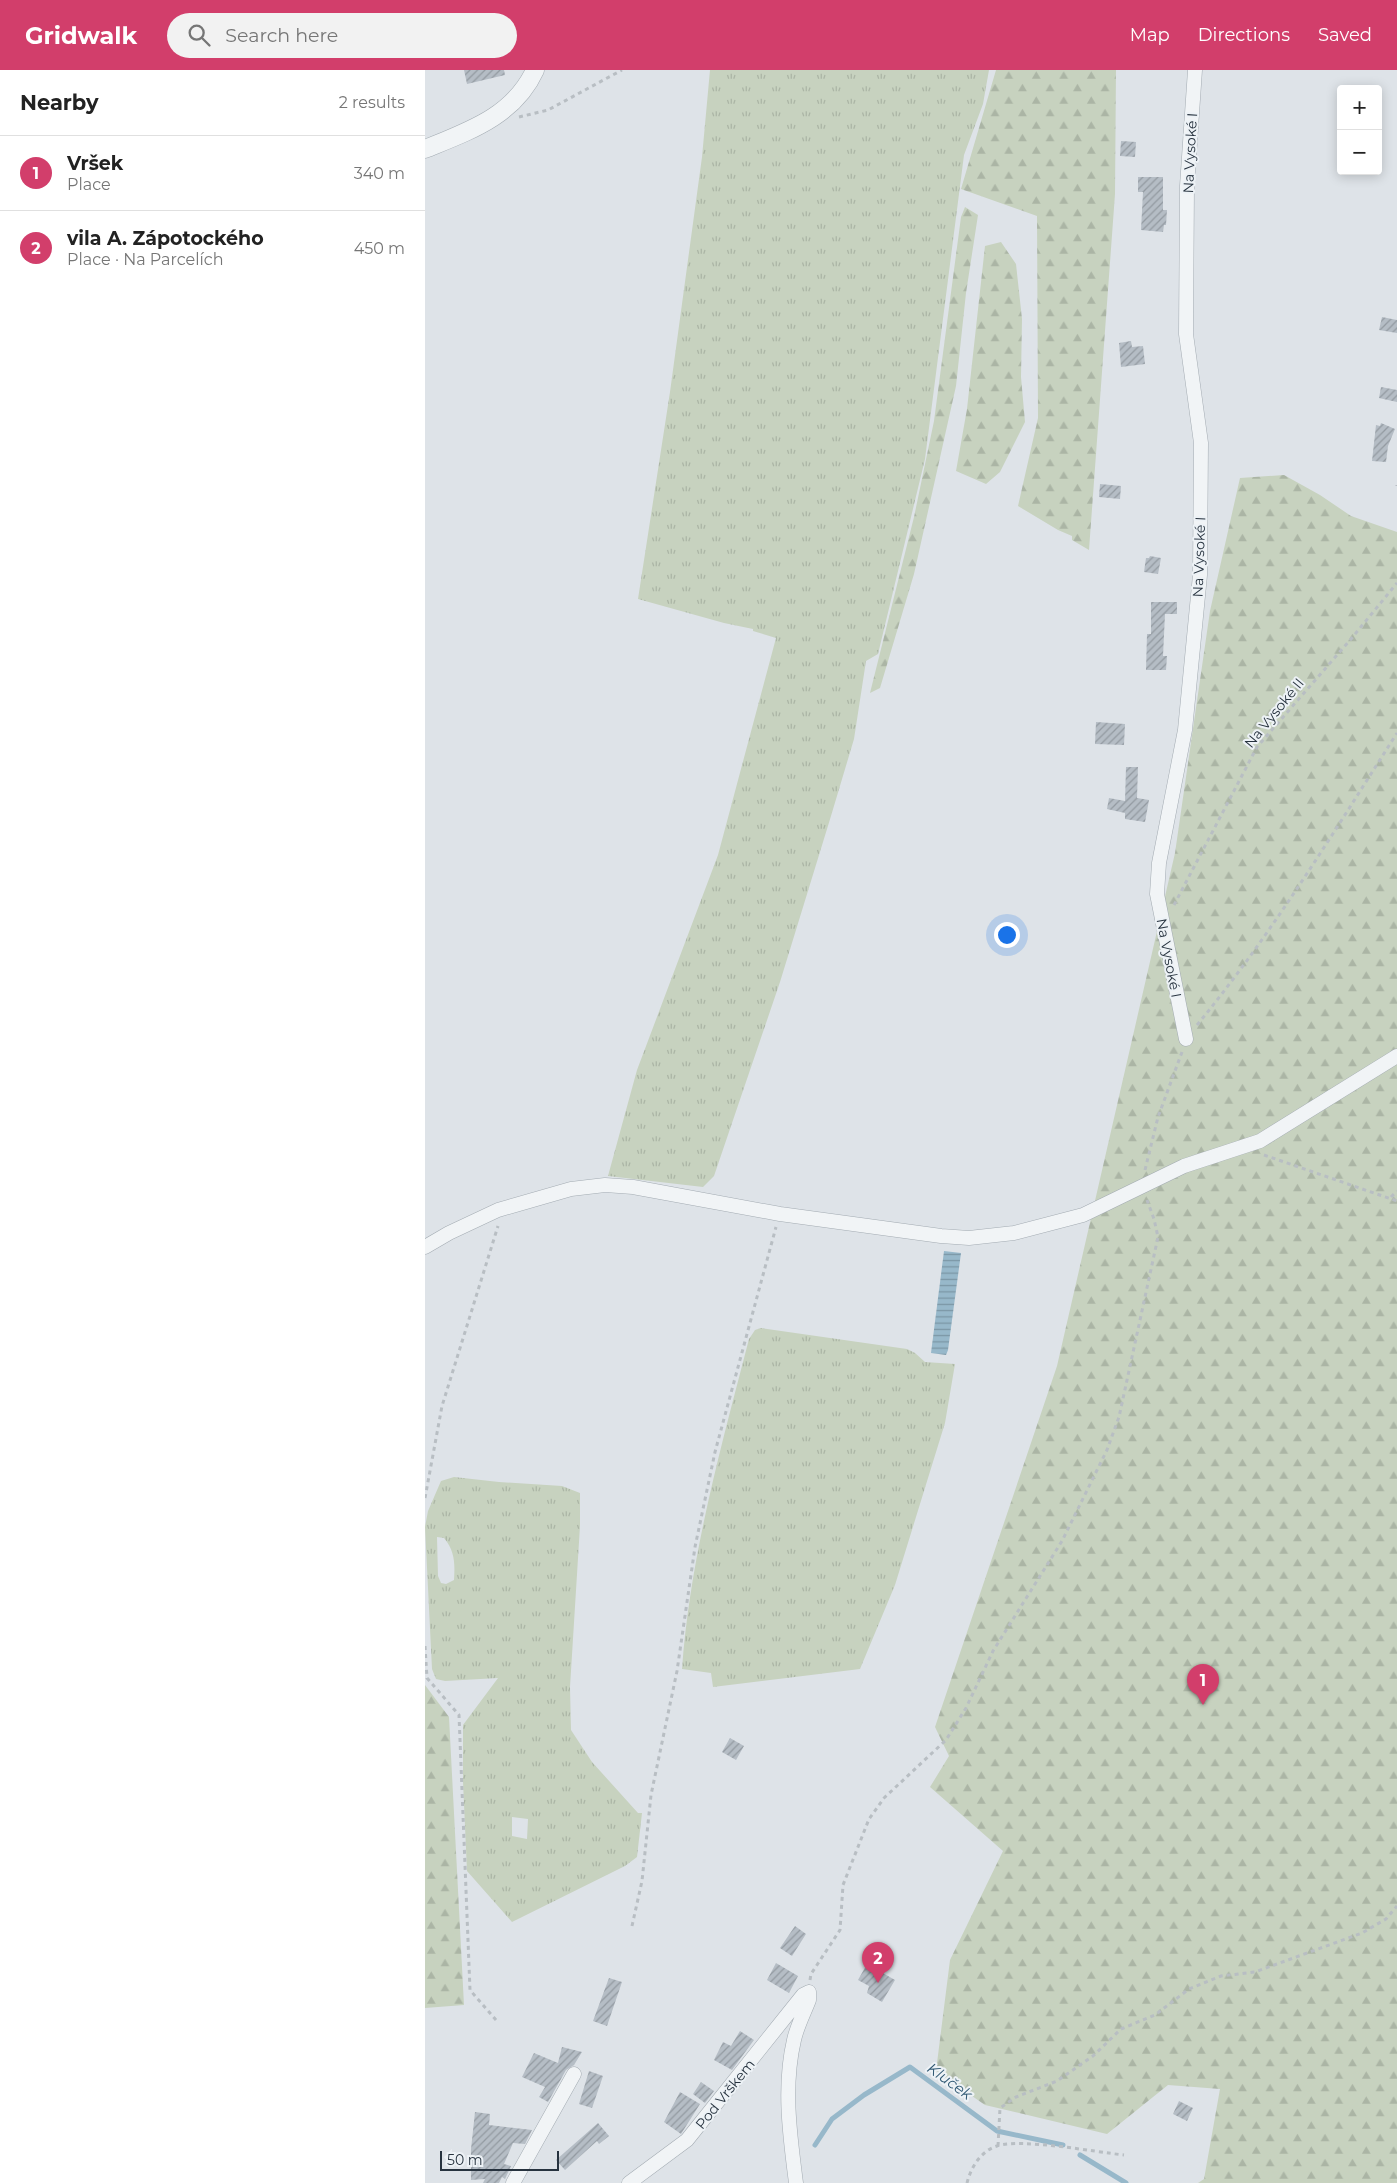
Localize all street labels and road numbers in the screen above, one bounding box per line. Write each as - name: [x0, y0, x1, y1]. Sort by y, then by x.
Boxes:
- street label: Na Vysoké I: [1179, 112, 1201, 194]
- street label: Na Vysoké I: [1189, 516, 1209, 598]
- street label: Na Vysoké II: [1240, 674, 1308, 752]
- street label: Na Vysoké I: [1152, 917, 1186, 999]
- street label: Pod Vrškem: [691, 2055, 759, 2133]

